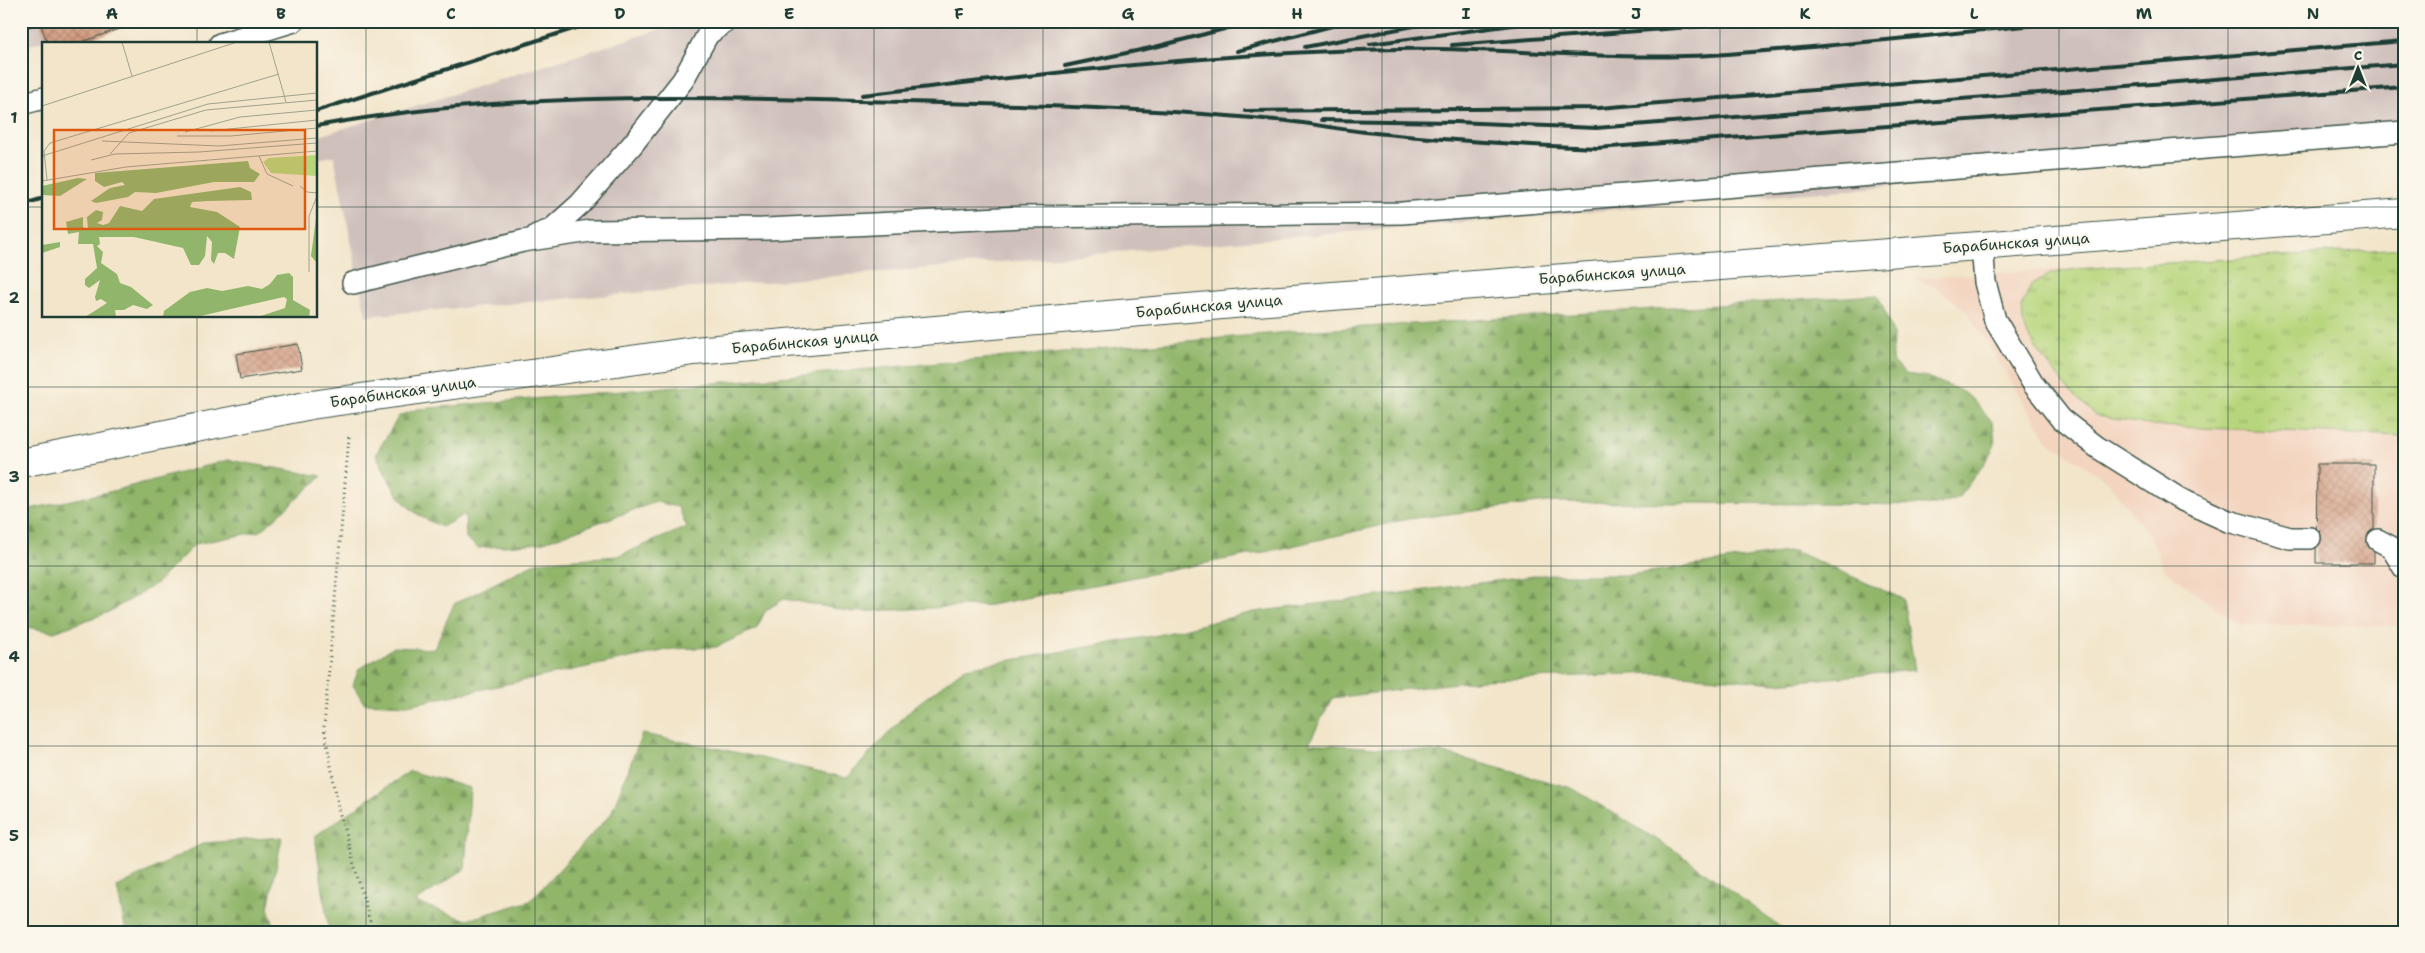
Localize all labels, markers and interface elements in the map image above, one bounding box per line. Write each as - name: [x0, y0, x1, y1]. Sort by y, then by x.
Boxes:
- text: A: [106, 3, 118, 24]
- text: B: [276, 3, 286, 24]
- text: C: [446, 3, 456, 24]
- text: D: [614, 3, 626, 24]
- text: E: [784, 3, 794, 24]
- text: F: [954, 3, 964, 24]
- text: G: [1122, 3, 1135, 24]
- text: H: [1291, 3, 1303, 24]
- text: I: [1462, 3, 1471, 24]
- text: J: [1631, 3, 1641, 24]
- text: K: [1800, 3, 1811, 24]
- text: L: [1970, 3, 1979, 24]
- text: M: [2136, 3, 2153, 24]
- text: N: [2307, 3, 2319, 24]
- inset map: [42, 42, 318, 318]
- north arrow: [2332, 42, 2382, 92]
- text: С: [2354, 46, 2362, 64]
- text: 1: [10, 107, 18, 128]
- street label: Барабинская улица: [1942, 228, 2091, 258]
- street label: Барабинская улица: [1538, 259, 1687, 289]
- text: 2: [8, 287, 20, 308]
- street label: Барабинская улица: [1135, 290, 1284, 322]
- street label: Барабинская улица: [731, 326, 880, 358]
- street label: Барабинская улица: [329, 372, 478, 412]
- text: 3: [8, 466, 20, 487]
- text: 4: [8, 646, 20, 667]
- text: 5: [9, 825, 19, 846]

